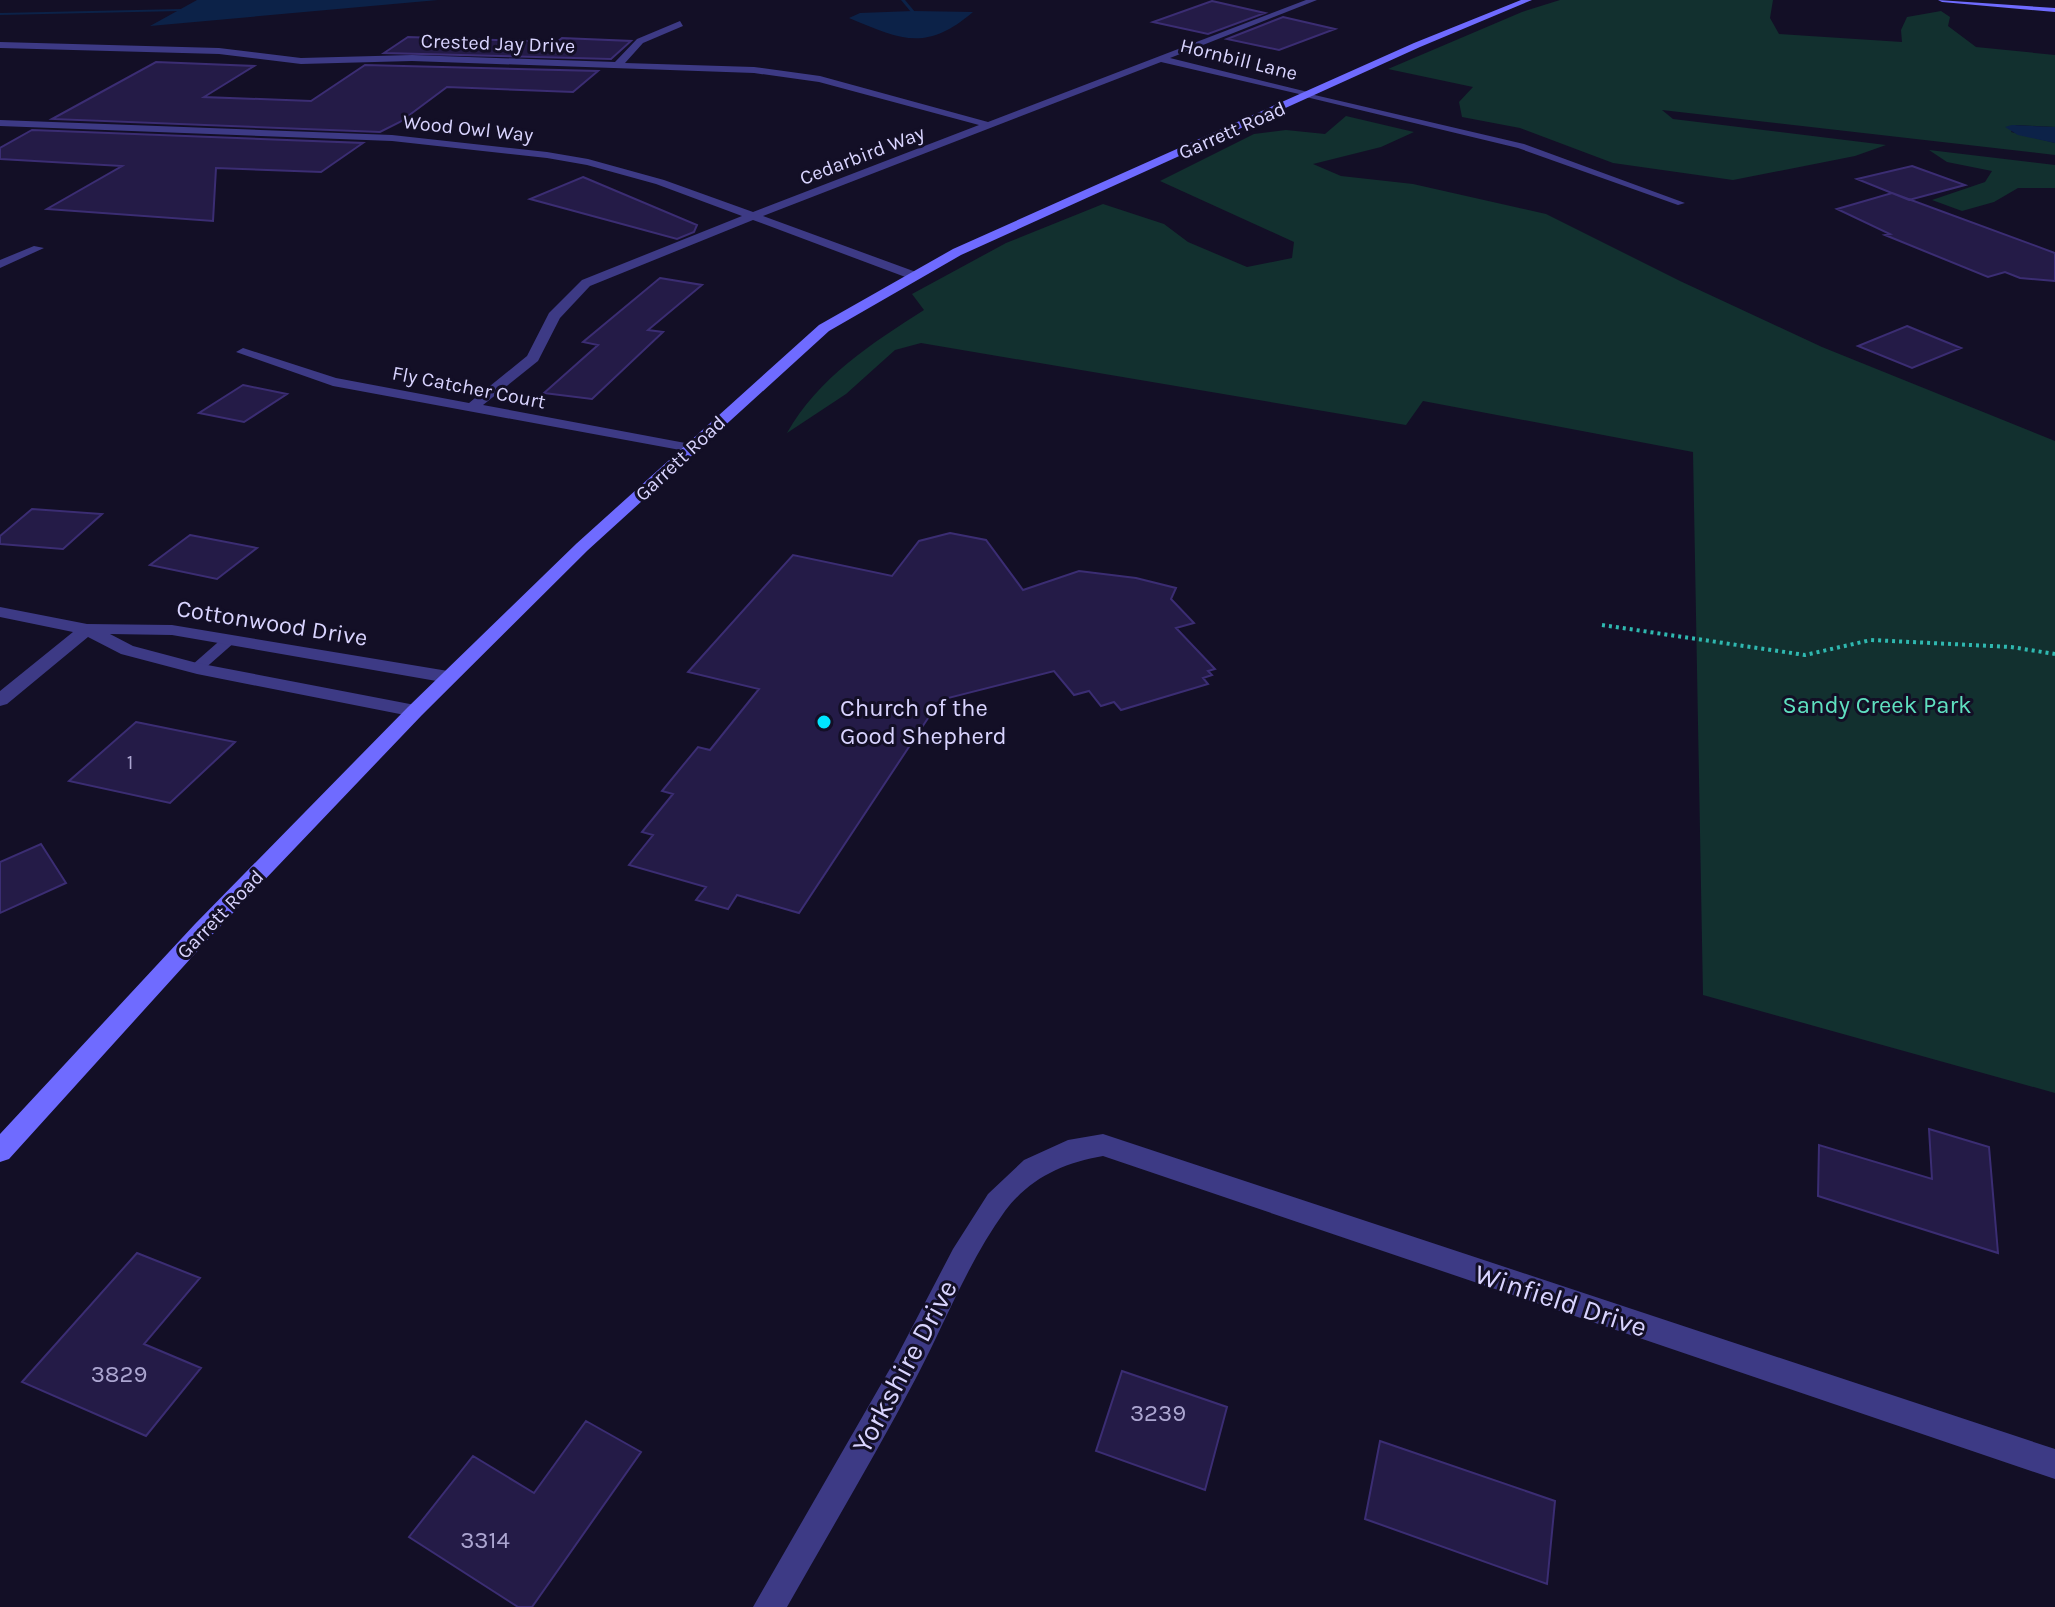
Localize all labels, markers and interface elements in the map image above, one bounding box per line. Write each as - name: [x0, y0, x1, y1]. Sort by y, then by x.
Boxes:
- street label: Crested Jay Drive: [420, 29, 576, 58]
- street label: Hornbill Lane: [1178, 34, 1300, 85]
- street label: Garrett Road: [1175, 97, 1289, 164]
- street label: Wood Owl Way: [402, 110, 534, 147]
- street label: Cedarbird Way: [797, 121, 928, 190]
- street label: Fly Catcher Court: [390, 361, 548, 414]
- street label: Garrett Road: [631, 411, 730, 506]
- street label: Cottonwood Drive: [174, 594, 370, 652]
- park label: Sandy Creek Park: [1782, 691, 1972, 719]
- place label: Church of the Good Shepherd: [840, 694, 1007, 750]
- marker: Church of the Good Shepherd: [815, 713, 833, 731]
- house number: 1: [127, 751, 133, 774]
- street label: Garrett Road: [172, 865, 268, 964]
- street label: Winfield Drive: [1471, 1257, 1651, 1344]
- street label: Yorkshire Drive: [845, 1274, 964, 1458]
- house number: 3829: [91, 1360, 147, 1388]
- house number: 3239: [1130, 1399, 1186, 1427]
- house number: 3314: [460, 1526, 510, 1554]

